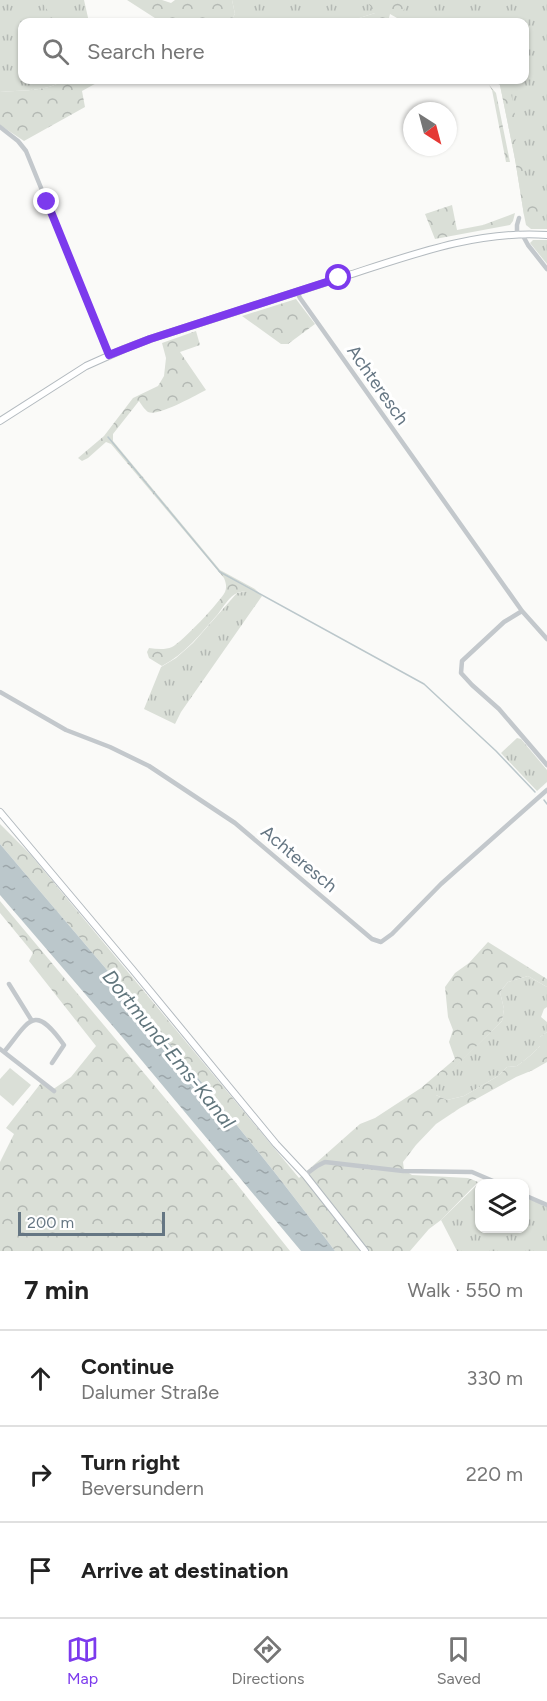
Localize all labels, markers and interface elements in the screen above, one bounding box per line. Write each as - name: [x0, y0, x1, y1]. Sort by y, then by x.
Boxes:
- search box: [18, 18, 529, 84]
- icon: search: [39, 35, 72, 68]
- text: Search here: [87, 38, 205, 65]
- north arrow: [403, 102, 457, 156]
- route end: [33, 188, 59, 214]
- route start: [325, 264, 351, 290]
- street label: Achteresch: [342, 341, 414, 429]
- street label: Achteresch: [256, 821, 342, 897]
- water label: Dortmund-Ems-Kanal: [98, 965, 241, 1134]
- map controls: [475, 1179, 529, 1233]
- button: layers: [475, 1179, 529, 1233]
- scale bar: [18, 1209, 165, 1236]
- text: 200 m: [27, 1213, 74, 1232]
- text: 7 min: [24, 1274, 89, 1306]
- text: Walk · 550 m: [408, 1278, 523, 1302]
- text: Continue: [81, 1353, 174, 1380]
- icon: ahead: [24, 1362, 57, 1395]
- text: 330 m: [466, 1366, 523, 1390]
- text: Dalumer Straße: [81, 1380, 219, 1404]
- text: Turn right: [81, 1449, 180, 1476]
- icon: right: [24, 1458, 57, 1491]
- text: 220 m: [466, 1462, 523, 1486]
- text: Beversundern: [81, 1476, 204, 1500]
- icon: arrive: [24, 1554, 57, 1587]
- text: Arrive at destination: [81, 1557, 289, 1584]
- tab: Map: [66, 1633, 99, 1688]
- tab: Directions: [231, 1633, 304, 1688]
- tab: Saved: [437, 1633, 481, 1688]

